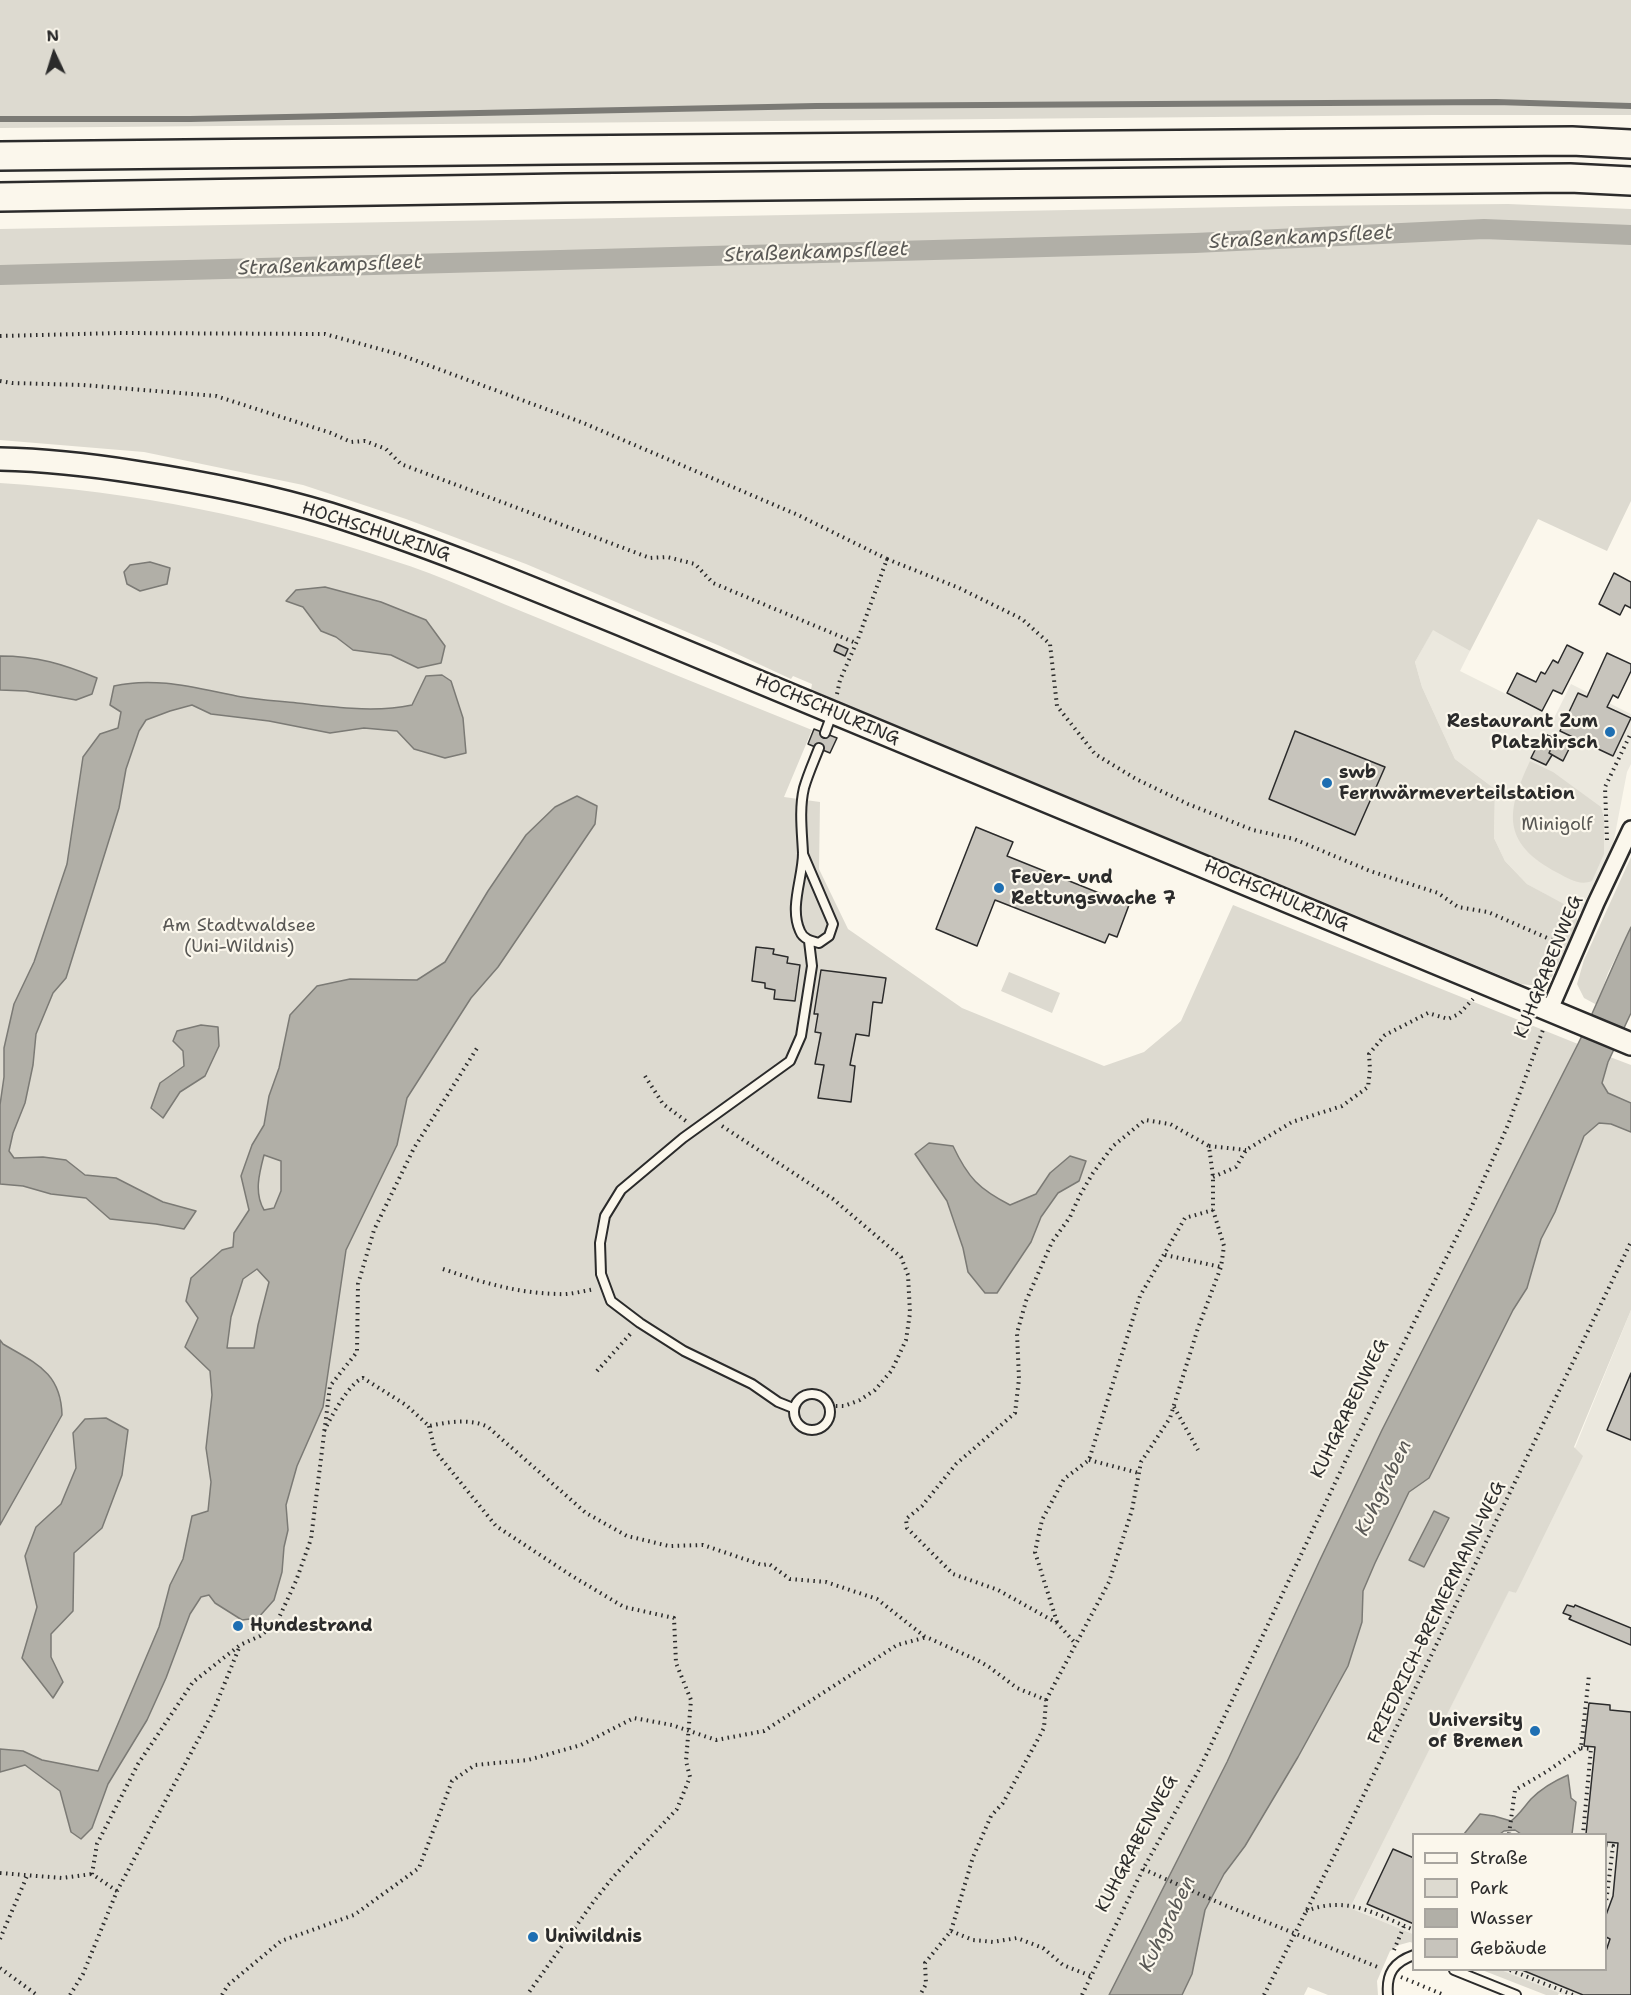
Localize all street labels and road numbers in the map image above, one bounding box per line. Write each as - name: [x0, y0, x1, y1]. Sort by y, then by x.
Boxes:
- street label: HOCHSCHULRING: [299, 498, 453, 566]
- street label: HOCHSCHULRING: [751, 670, 903, 750]
- street label: HOCHSCHULRING: [1200, 856, 1352, 936]
- street label: KUHGRABENWEG: [1510, 892, 1588, 1042]
- street label: KUHGRABENWEG: [1307, 1336, 1393, 1482]
- street label: FRIEDRICH-BREMERMANN-WEG: [1364, 1478, 1510, 1748]
- street label: KUHGRABENWEG: [1092, 1772, 1182, 1916]

